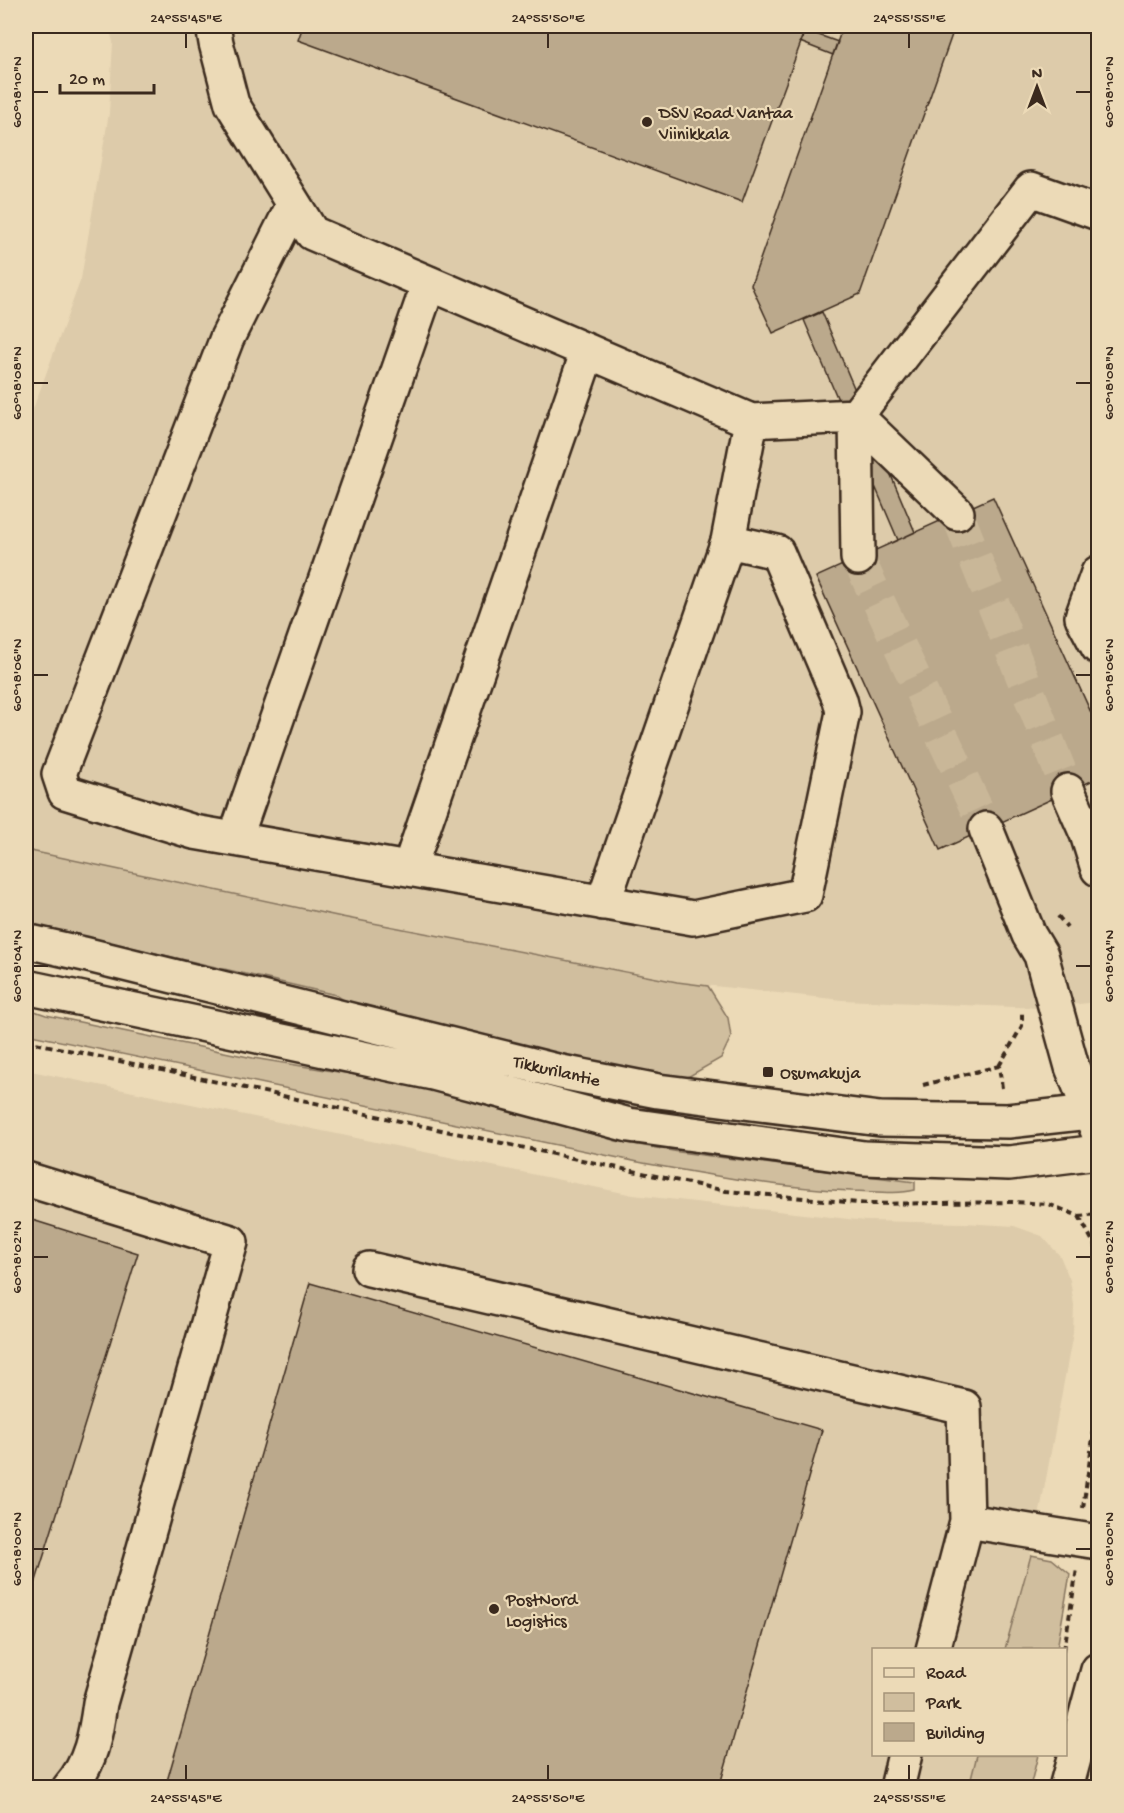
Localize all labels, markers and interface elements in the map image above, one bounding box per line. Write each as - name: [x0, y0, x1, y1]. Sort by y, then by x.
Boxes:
- text: 24°55'45"E: [150, 10, 222, 28]
- text: 24°55'50"E: [512, 10, 585, 28]
- text: 24°55'55"E: [873, 10, 946, 28]
- text: 60°18'10"N: [9, 56, 27, 128]
- text: 60°18'10"N: [1101, 56, 1119, 128]
- scale bar: [60, 57, 154, 95]
- north arrow: [1007, 57, 1067, 117]
- text: N: [1032, 66, 1043, 85]
- text: 20 m: [69, 70, 105, 91]
- place label: DSV Road Vantaa Viinikkala: [658, 104, 794, 146]
- marker: DSV Road Vantaa Viinikkala: [640, 115, 654, 129]
- text: 60°18'08"N: [9, 346, 27, 420]
- text: 60°18'08"N: [1101, 346, 1119, 420]
- text: 60°18'06"N: [9, 638, 27, 712]
- text: 60°18'06"N: [1101, 638, 1119, 712]
- text: 60°18'04"N: [9, 929, 27, 1002]
- text: 60°18'04"N: [1101, 929, 1119, 1002]
- street label: Tikkurilantie: [510, 1052, 603, 1093]
- place label: Osumakuja: [780, 1064, 861, 1085]
- marker: Osumakuja: [761, 1065, 775, 1079]
- text: 60°18'02"N: [9, 1220, 27, 1293]
- text: 60°18'02"N: [1101, 1220, 1119, 1293]
- text: 60°18'00"N: [9, 1512, 27, 1586]
- text: 60°18'00"N: [1101, 1512, 1119, 1586]
- place label: PostNord Logistics: [505, 1591, 579, 1633]
- marker: PostNord Logistics: [487, 1602, 501, 1616]
- legend: [872, 1648, 1067, 1756]
- text: Road: [926, 1664, 967, 1685]
- text: Park: [925, 1694, 962, 1715]
- text: Building: [925, 1724, 985, 1745]
- text: 24°55'45"E: [150, 1790, 222, 1808]
- text: 24°55'50"E: [512, 1790, 585, 1808]
- text: 24°55'55"E: [873, 1790, 946, 1808]

